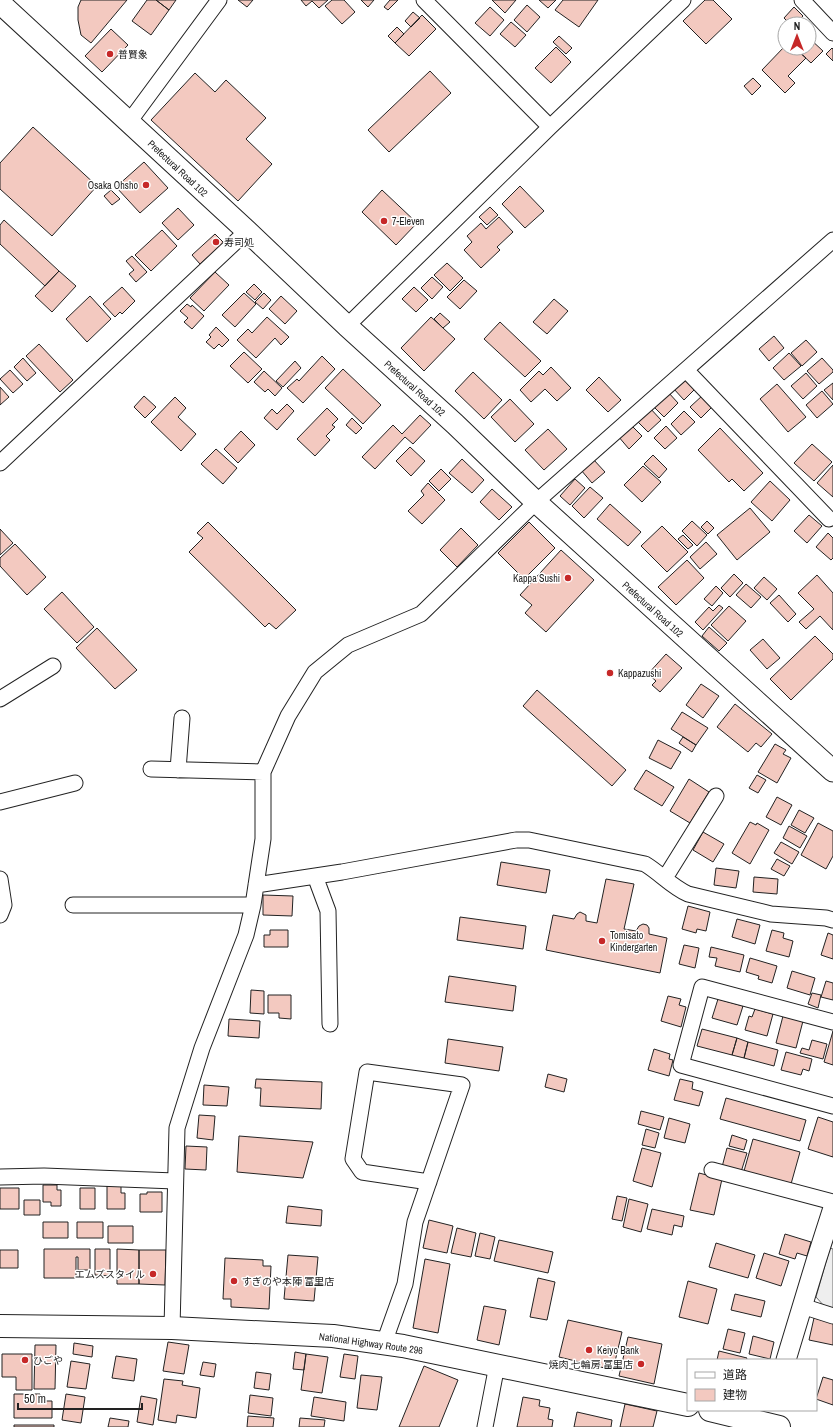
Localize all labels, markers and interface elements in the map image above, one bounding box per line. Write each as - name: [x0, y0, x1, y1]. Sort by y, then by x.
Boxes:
- north arrow: [777, 16, 817, 56]
- text: N: [794, 19, 800, 33]
- place label: 普賢象: [118, 48, 148, 61]
- marker: 普賢象: [105, 49, 115, 59]
- street label: Prefectural Road 102: [145, 137, 211, 200]
- place label: Osaka Ohsho: [88, 179, 138, 192]
- marker: Osaka Ohsho: [141, 180, 151, 190]
- place label: 7-Eleven: [392, 215, 424, 228]
- marker: 7-Eleven: [379, 216, 389, 226]
- place label: 寿司処: [224, 236, 254, 249]
- marker: 寿司処: [211, 237, 221, 247]
- street label: Prefectural Road 102: [382, 358, 448, 419]
- place label: Kappa Sushi: [513, 572, 560, 585]
- marker: Kappa Sushi: [563, 573, 573, 583]
- street label: Prefectural Road 102: [620, 579, 686, 640]
- place label: Kappazushi: [618, 667, 661, 680]
- marker: Kappazushi: [605, 668, 615, 678]
- place label: Tomisato Kindergarten: [610, 929, 657, 954]
- marker: Tomisato Kindergarten: [597, 936, 607, 946]
- place label: エムズスタイル: [75, 1268, 145, 1281]
- marker: エムズスタイル: [148, 1269, 158, 1279]
- place label: すぎのや本陣 富里店: [242, 1275, 334, 1288]
- marker: すぎのや本陣 富里店: [229, 1276, 239, 1286]
- street label: National Highway Route 296: [318, 1330, 424, 1357]
- place label: Keiyo Bank: [597, 1344, 640, 1357]
- marker: Keiyo Bank: [584, 1345, 594, 1355]
- place label: ひごや: [33, 1354, 63, 1367]
- marker: ひごや: [20, 1355, 30, 1365]
- place label: 焼肉 七輪房 富里店: [548, 1358, 633, 1371]
- marker: 焼肉 七輪房 富里店: [636, 1359, 646, 1369]
- legend: [687, 1359, 817, 1411]
- text: 道路: [723, 1367, 747, 1383]
- scale bar: [18, 1385, 142, 1411]
- text: 建物: [723, 1387, 747, 1403]
- text: 50 m: [24, 1391, 46, 1407]

